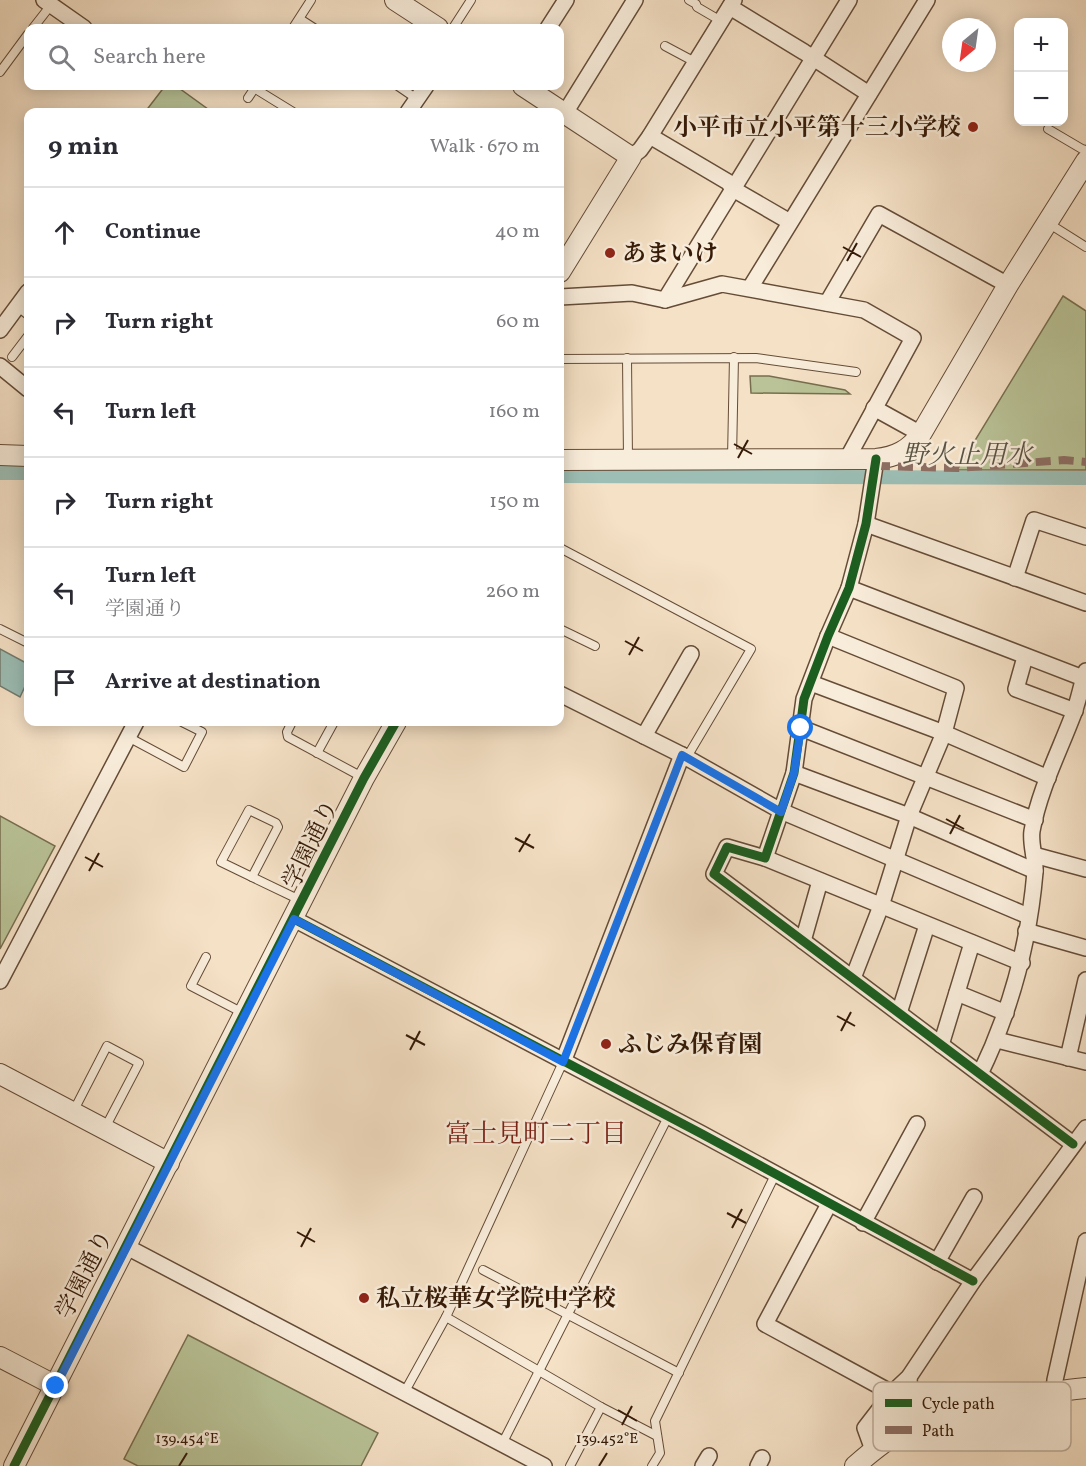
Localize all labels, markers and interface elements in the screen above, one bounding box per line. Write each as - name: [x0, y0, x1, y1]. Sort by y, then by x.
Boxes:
- north arrow: [942, 18, 996, 72]
- map controls: [1014, 18, 1068, 126]
- button: +: [1014, 18, 1068, 72]
- search box: [24, 24, 564, 90]
- icon: search: [45, 41, 78, 74]
- text: Search here: [93, 42, 206, 73]
- button: −: [1014, 72, 1068, 126]
- place label: 小平市立小平第十三小学校: [673, 112, 961, 146]
- marker: 小平市立小平第十三小学校: [966, 120, 980, 134]
- text: 9 min: [48, 129, 119, 165]
- text: Walk · 670 m: [430, 133, 540, 161]
- icon: ahead: [48, 216, 81, 249]
- text: Continue: [105, 217, 201, 248]
- text: 40 m: [495, 218, 540, 246]
- place label: あまいけ: [622, 238, 718, 272]
- marker: あまいけ: [603, 246, 617, 260]
- icon: right: [48, 306, 81, 339]
- text: Turn right: [105, 307, 213, 338]
- text: 60 m: [496, 308, 540, 336]
- icon: left: [48, 396, 81, 429]
- text: Turn left: [105, 397, 196, 428]
- text: 160 m: [488, 398, 540, 426]
- water label: 野火止用水: [902, 438, 1035, 474]
- icon: right: [48, 486, 81, 519]
- text: Turn right: [105, 487, 213, 518]
- text: 150 m: [489, 488, 540, 516]
- text: Turn left: [105, 561, 196, 592]
- icon: left: [48, 576, 81, 609]
- text: 260 m: [485, 578, 540, 606]
- text: 学園通り: [105, 596, 185, 624]
- icon: arrive: [48, 666, 81, 699]
- text: Arrive at destination: [105, 667, 321, 698]
- route start: [787, 714, 813, 740]
- street label: 学園通り: [275, 794, 348, 895]
- place label: ふじみ保育園: [618, 1029, 762, 1063]
- marker: ふじみ保育園: [599, 1037, 613, 1051]
- district label: 富士見町二丁目: [445, 1117, 627, 1153]
- street label: 学園通り: [49, 1224, 123, 1325]
- place label: 私立桜華女学院中学校: [376, 1283, 616, 1317]
- marker: 私立桜華女学院中学校: [357, 1291, 371, 1305]
- route end: [42, 1372, 68, 1398]
- legend: [873, 1382, 1071, 1451]
- text: Cycle path: [922, 1394, 995, 1416]
- text: Path: [922, 1421, 954, 1443]
- text: 139.454°E: [155, 1429, 219, 1450]
- text: 139.452°E: [576, 1429, 638, 1450]

